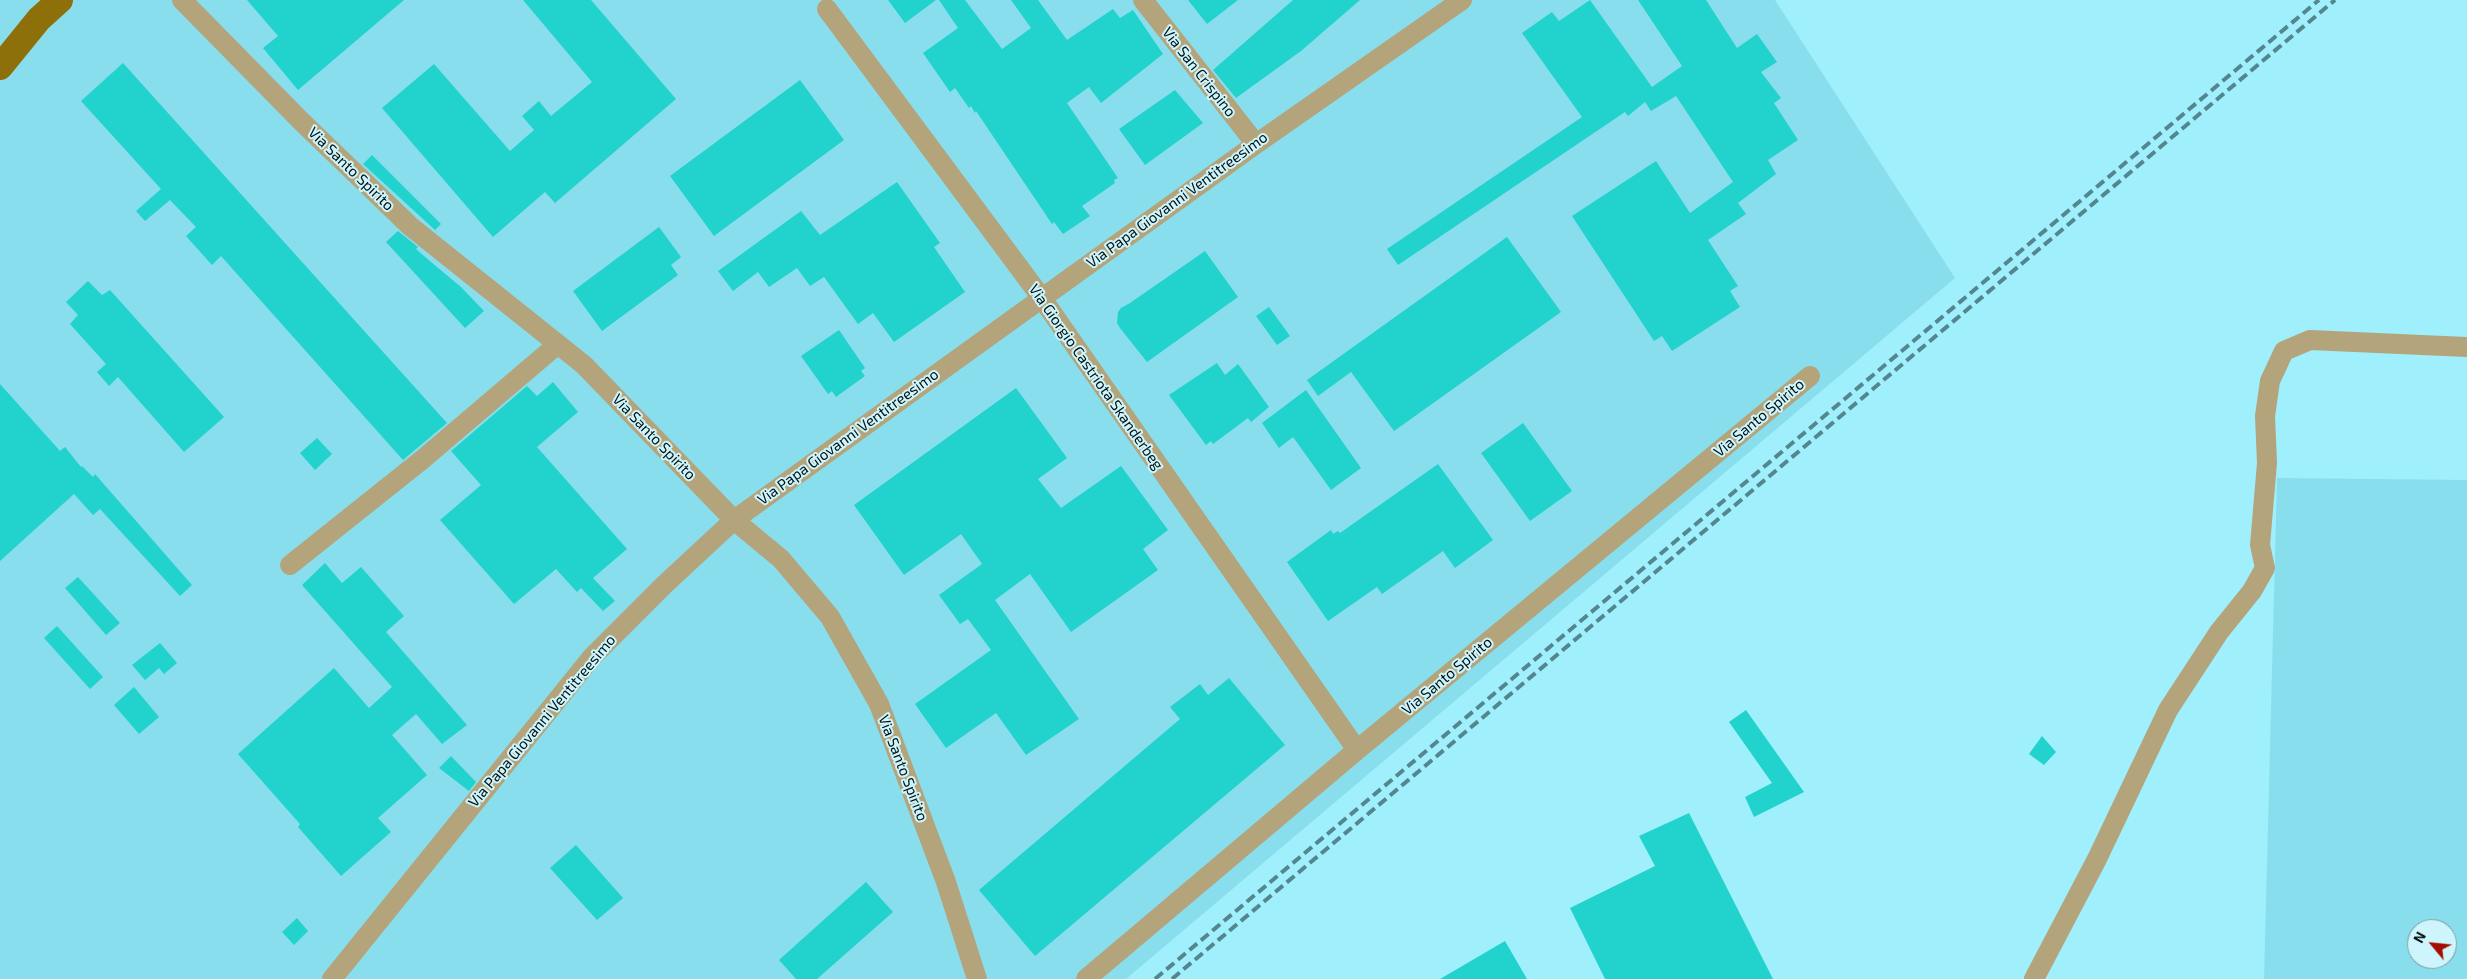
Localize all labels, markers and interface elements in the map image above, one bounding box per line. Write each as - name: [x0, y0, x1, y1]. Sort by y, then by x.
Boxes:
- street label: Via San Crispino: [1158, 24, 1240, 120]
- street label: Via Santo Spirito: [304, 124, 398, 214]
- street label: Via Papa Giovanni Ventitreesimo: [1083, 128, 1271, 272]
- street label: Via Giorgio Castriota Skanderbeg: [1025, 281, 1167, 473]
- street label: Via Papa Giovanni Ventitreesimo: [754, 365, 942, 509]
- street label: Via Santo Spirito: [1710, 375, 1808, 461]
- street label: Via Santo Spirito: [609, 390, 699, 484]
- street label: Via Papa Giovanni Ventitreesimo: [465, 631, 619, 811]
- street label: Via Santo Spirito: [1398, 633, 1496, 719]
- street label: Via Santo Spirito: [874, 712, 932, 824]
- north arrow: [2407, 919, 2457, 969]
- text: N: [2409, 929, 2429, 946]

